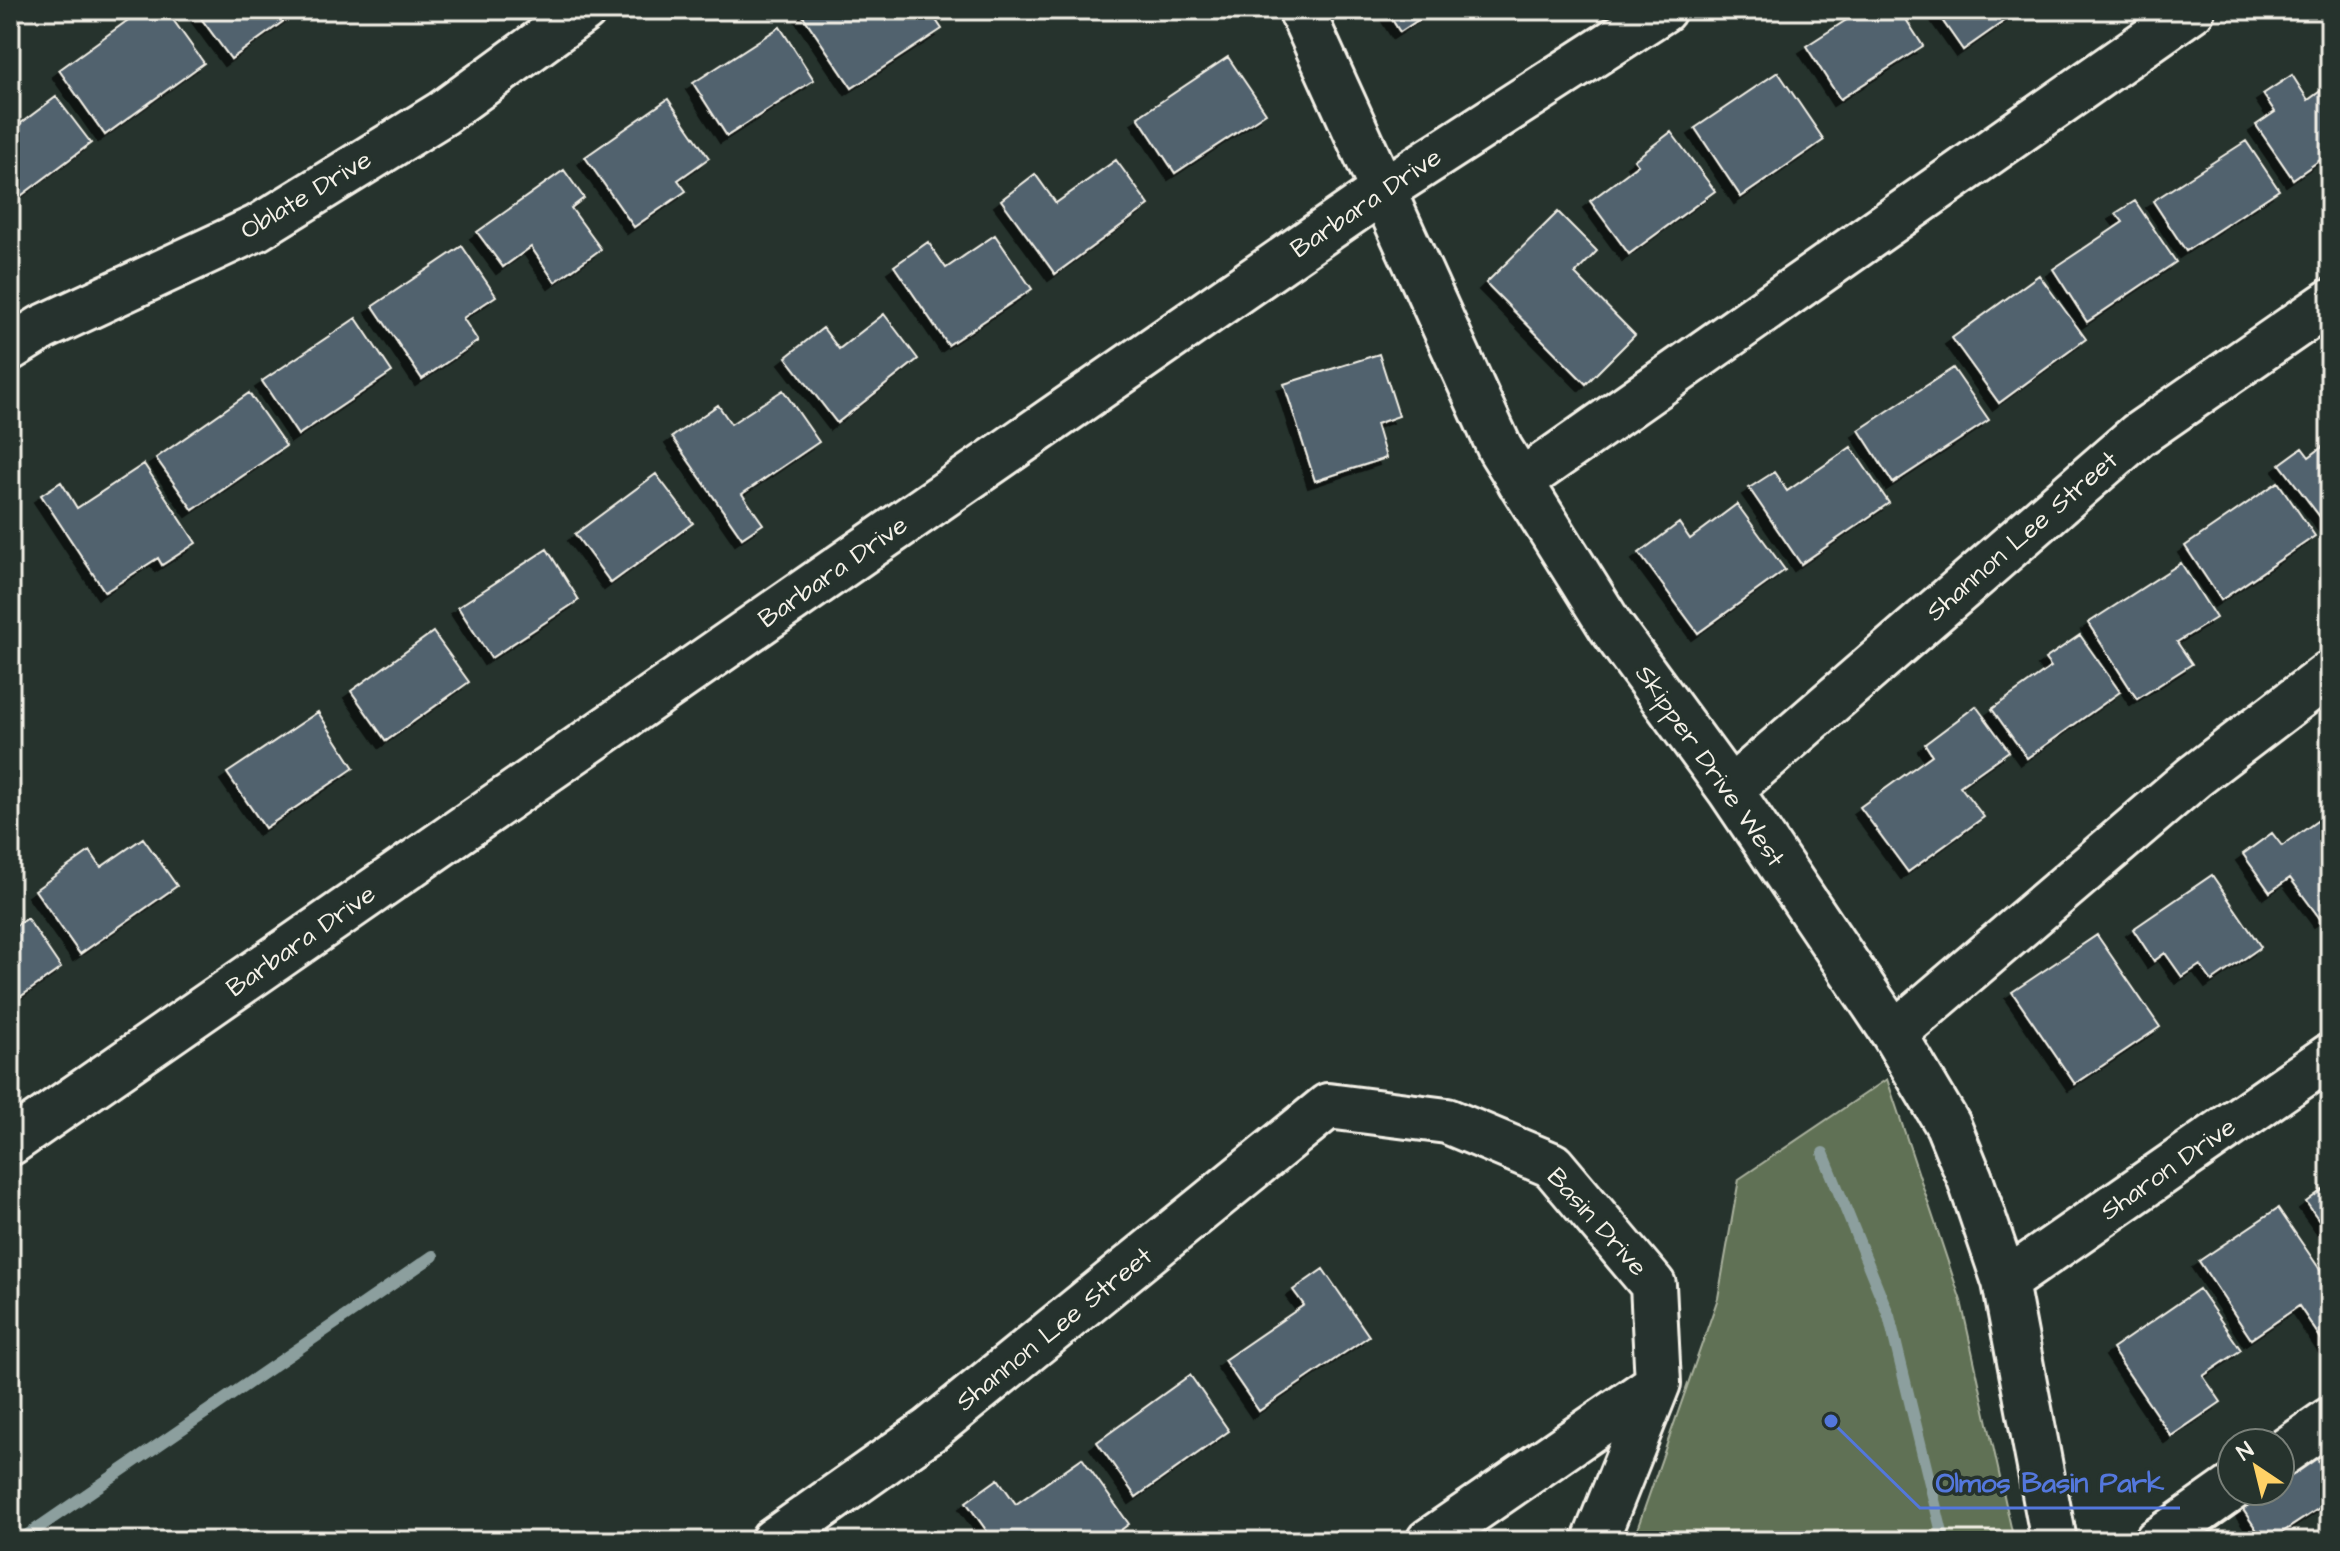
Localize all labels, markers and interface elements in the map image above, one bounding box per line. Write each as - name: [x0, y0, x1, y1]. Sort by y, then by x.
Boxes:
- street label: Barbara Drive: [1284, 139, 1448, 267]
- street label: Oblate Drive: [234, 142, 378, 248]
- street label: Shannon Lee Street: [1918, 442, 2126, 629]
- street label: Barbara Drive: [751, 507, 915, 637]
- street label: Skipper Drive West: [1627, 658, 1794, 875]
- street label: Barbara Drive: [219, 876, 383, 1006]
- street label: Sharon Drive: [2093, 1109, 2243, 1229]
- street label: Basin Drive: [1539, 1160, 1655, 1284]
- street label: Shannon Lee Street: [948, 1238, 1160, 1420]
- north arrow: [2216, 1427, 2296, 1507]
- text: N: [2231, 1435, 2260, 1468]
- callout: Olmos Basin Park: [1920, 1456, 2180, 1508]
- text: Olmos Basin Park: [1936, 1464, 2165, 1503]

